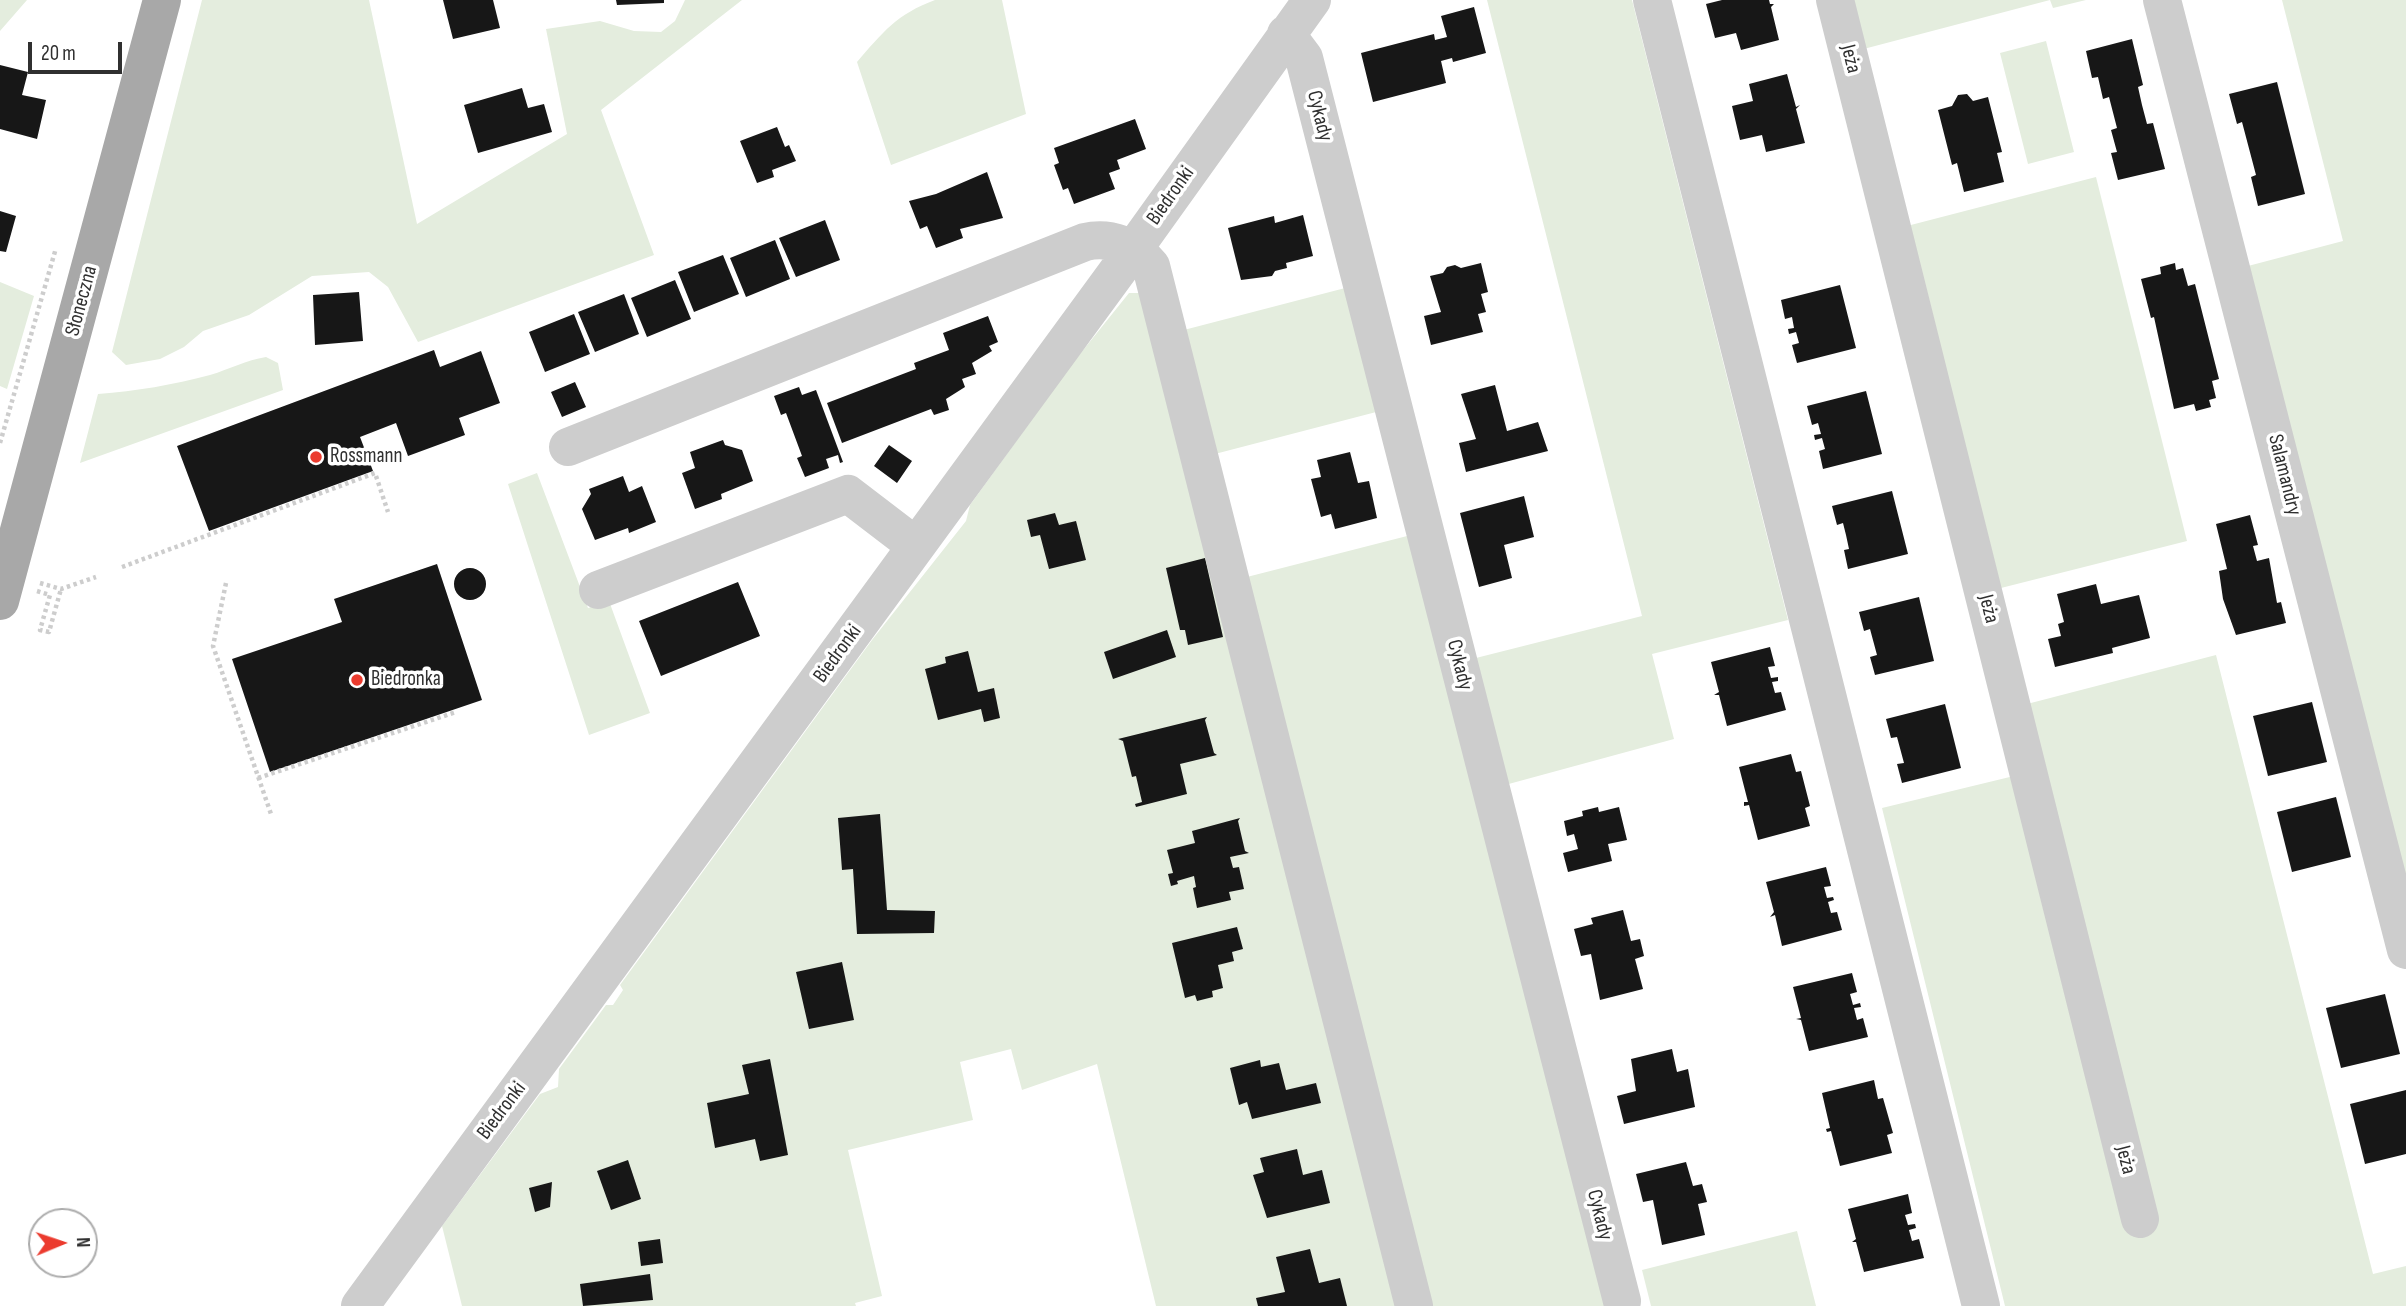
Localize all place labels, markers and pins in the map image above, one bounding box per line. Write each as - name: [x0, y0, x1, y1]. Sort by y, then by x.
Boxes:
- place label: Rossmann: [330, 444, 403, 470]
- marker: Rossmann: [308, 449, 324, 465]
- place label: Biedronka: [371, 667, 441, 693]
- marker: Biedronka: [349, 672, 365, 688]

